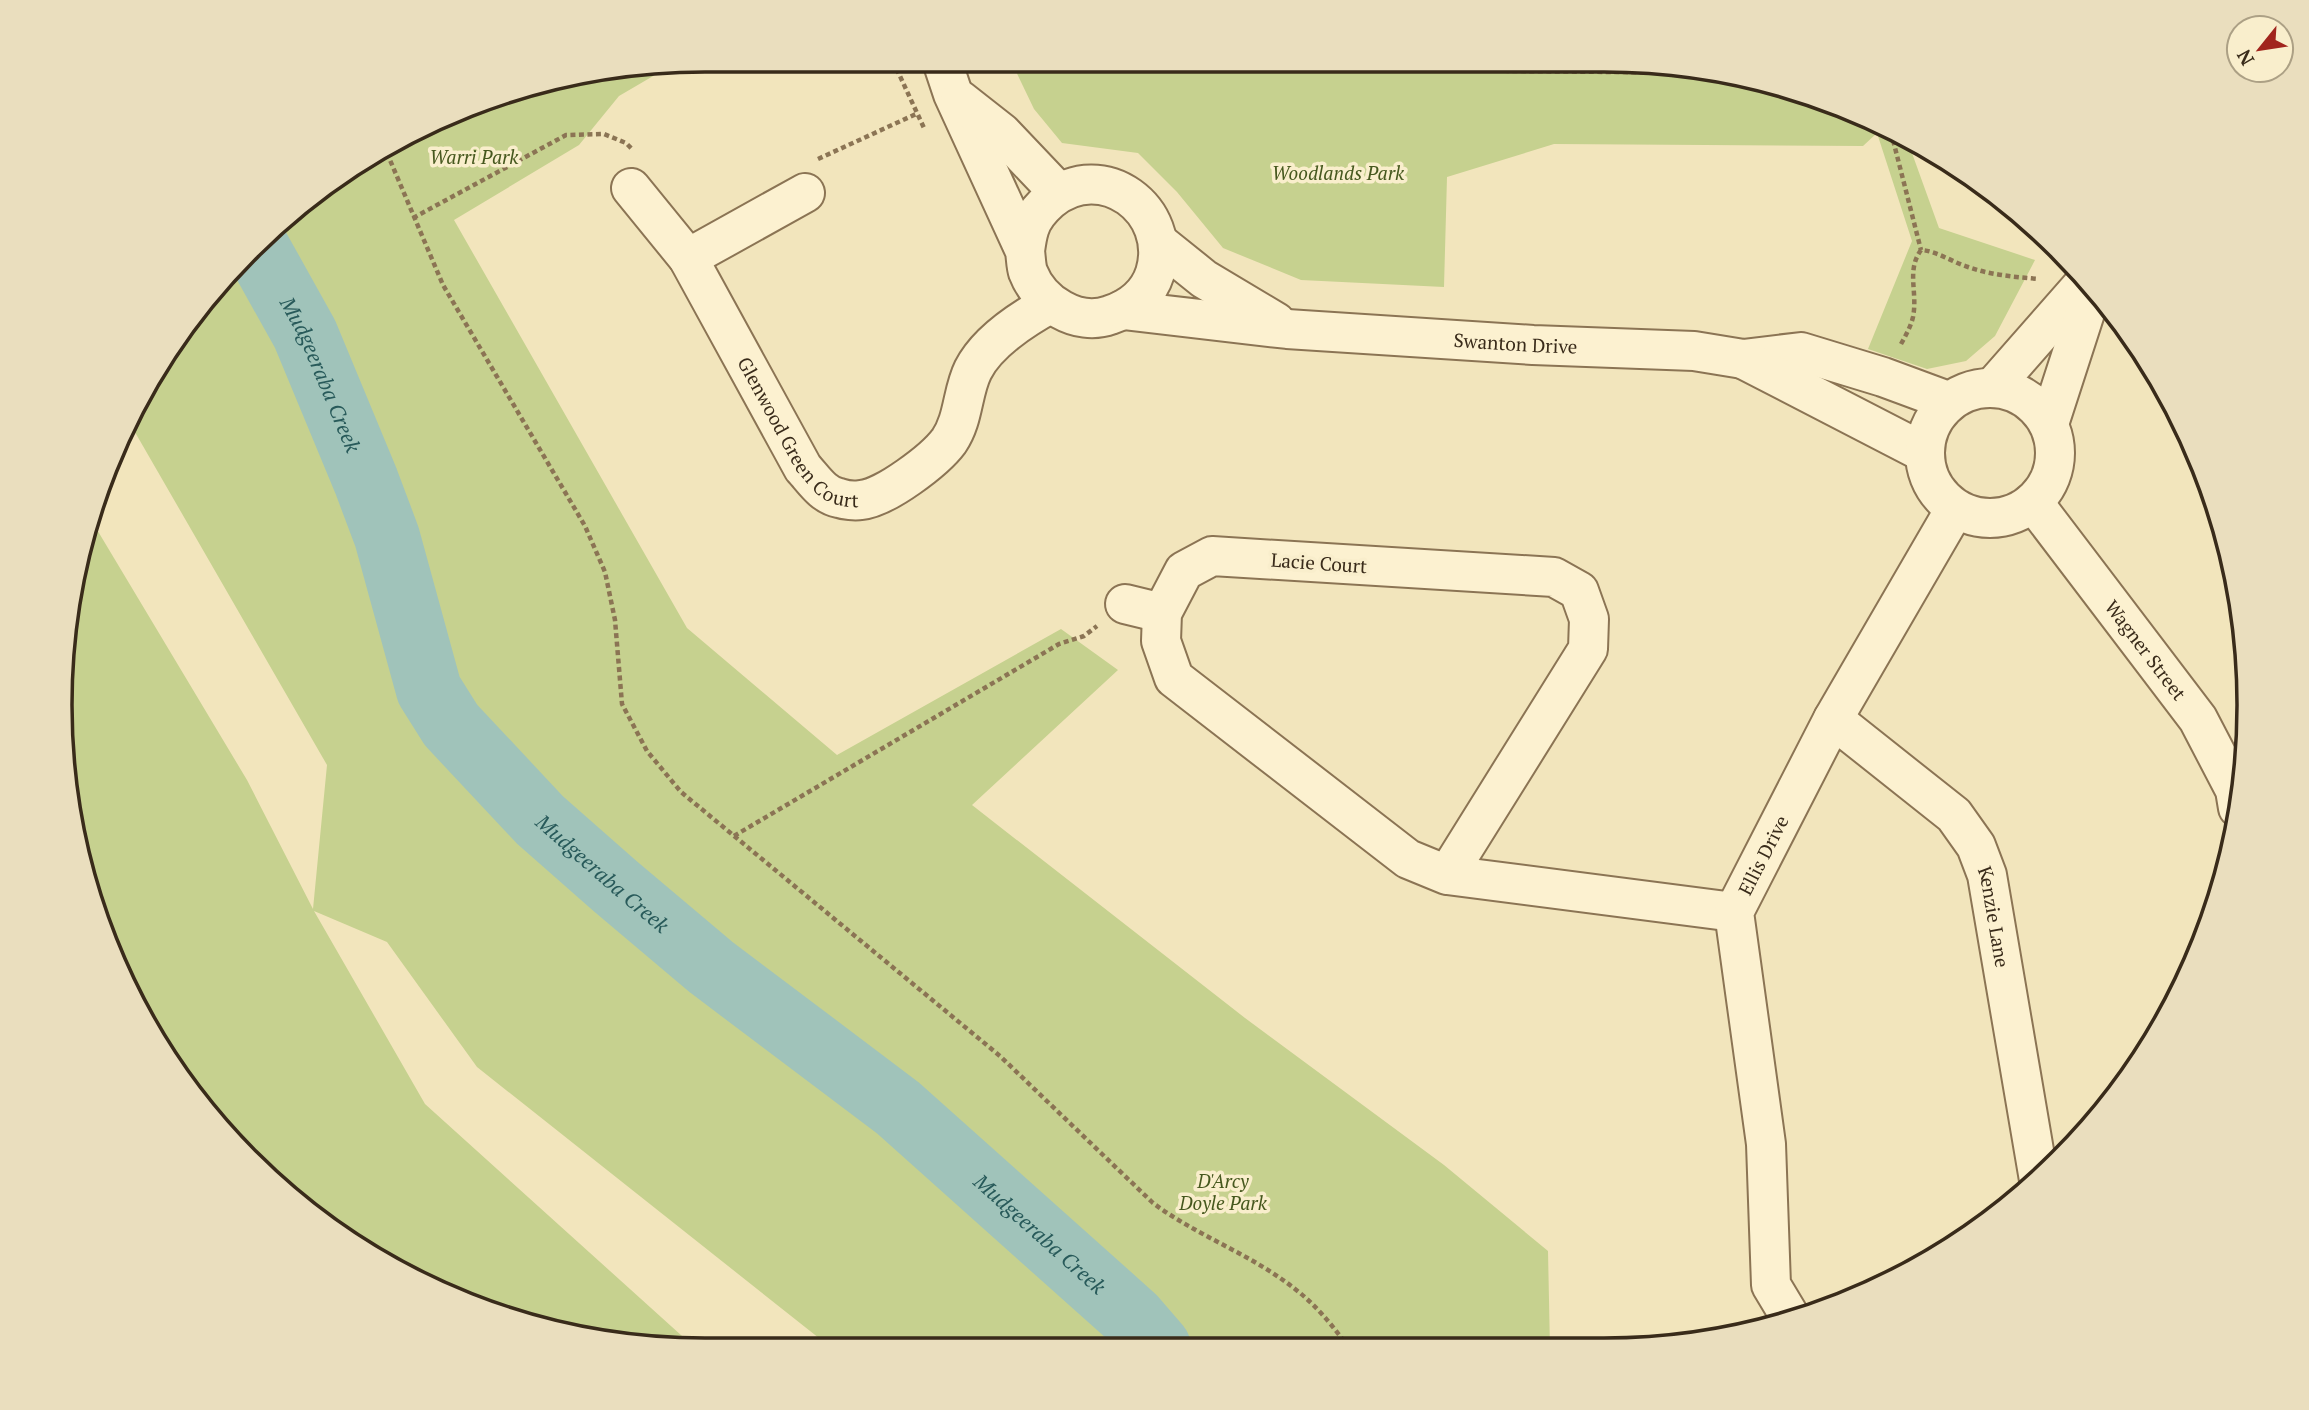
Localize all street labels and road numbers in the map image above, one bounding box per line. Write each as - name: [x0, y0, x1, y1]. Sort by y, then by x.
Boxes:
- street label: Swanton Drive: [1453, 327, 1578, 359]
- street label: Glenwood Green Court: [732, 352, 859, 512]
- street label: Lacie Court: [1270, 547, 1368, 578]
- street label: Wagner Street: [2100, 595, 2192, 705]
- street label: Ellis Drive: [1732, 811, 1794, 899]
- street label: Kenzie Lane: [1973, 862, 2016, 969]

